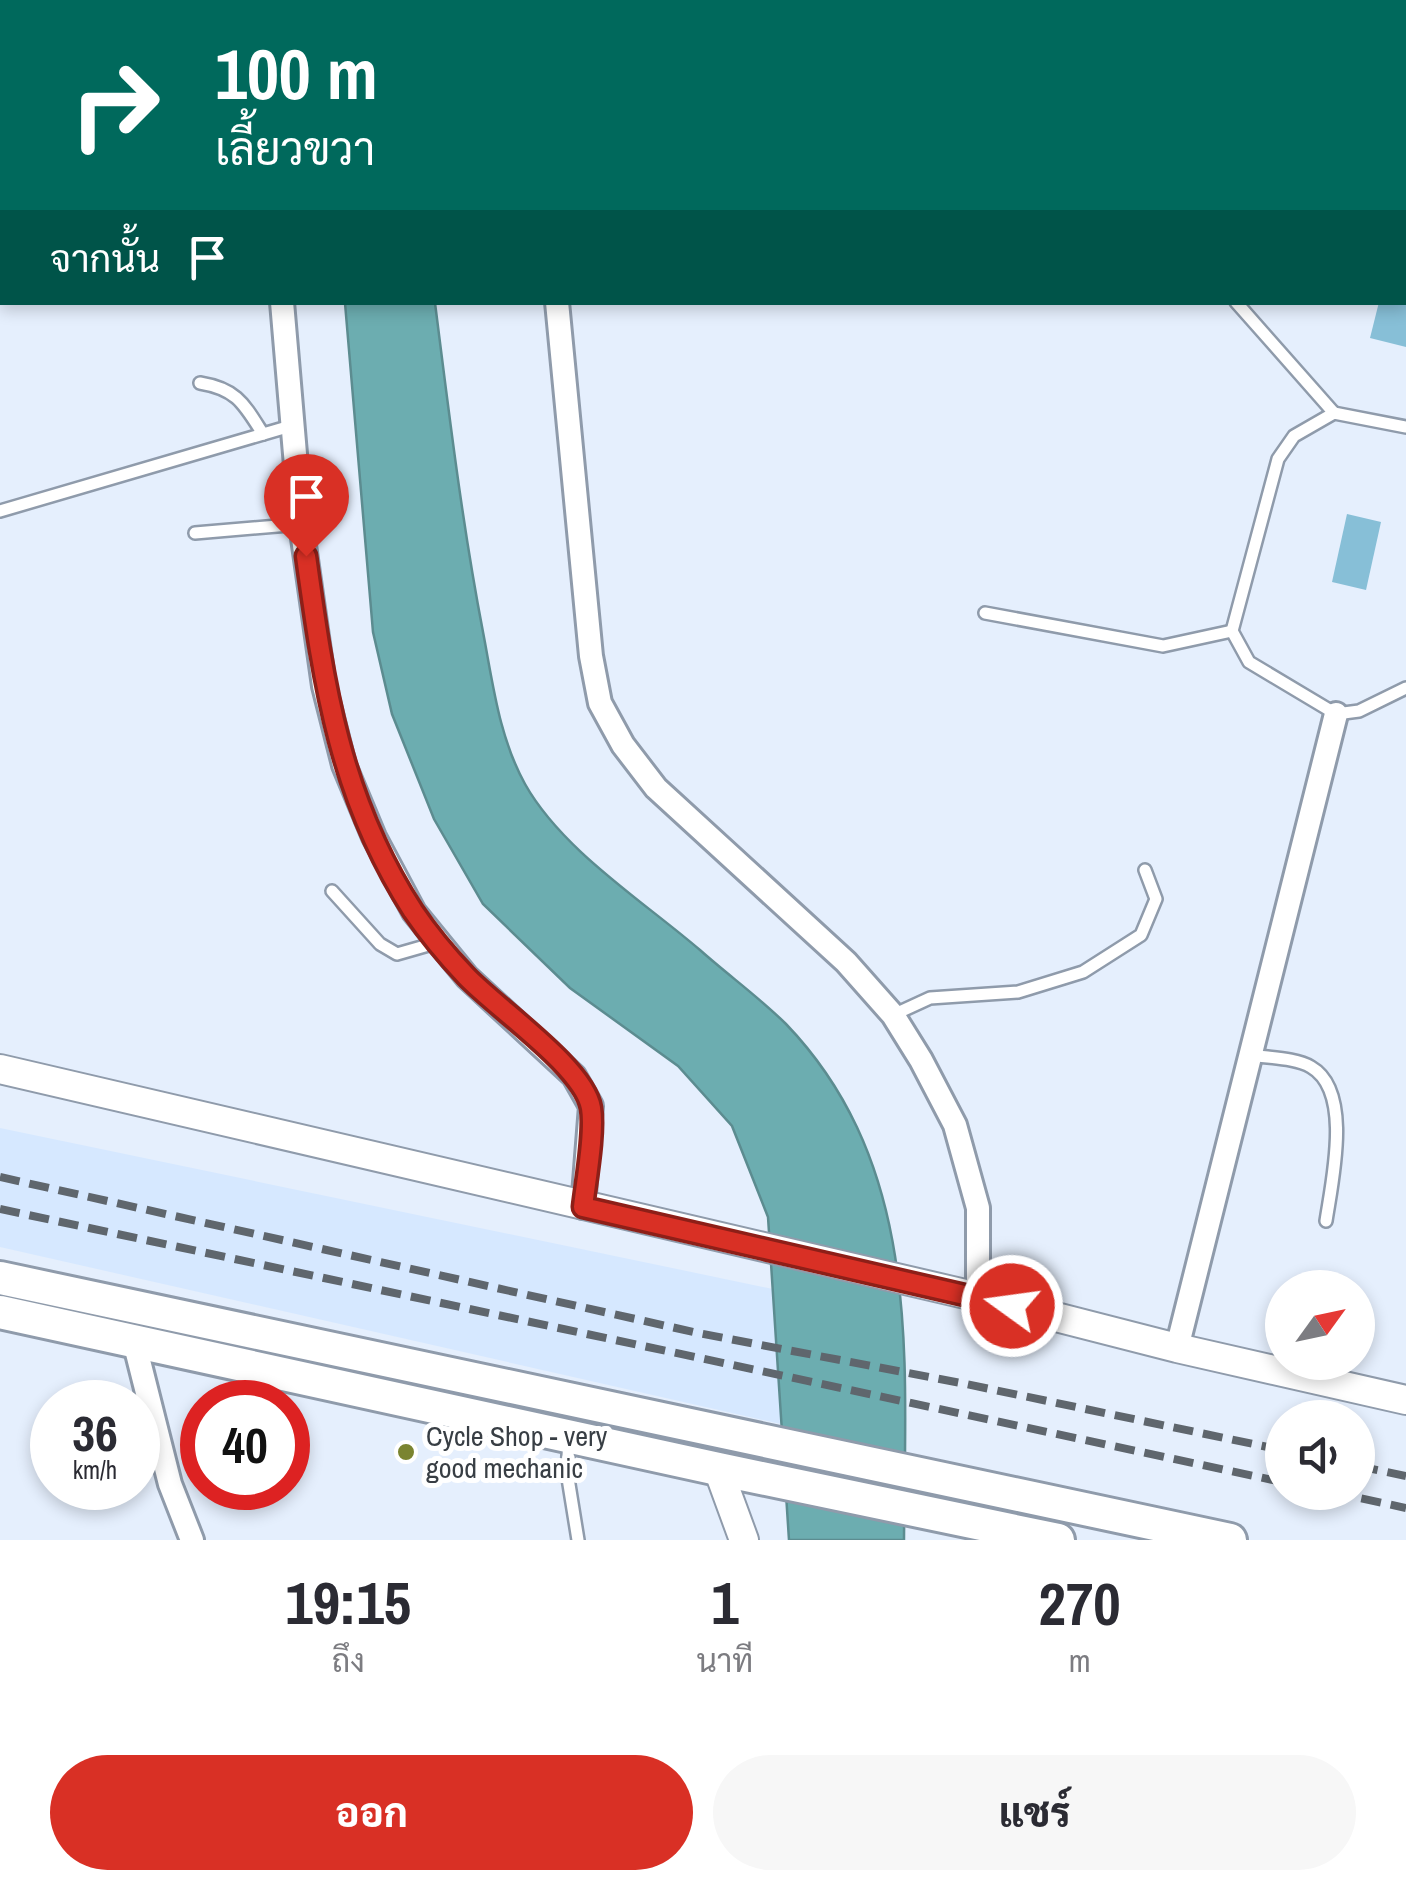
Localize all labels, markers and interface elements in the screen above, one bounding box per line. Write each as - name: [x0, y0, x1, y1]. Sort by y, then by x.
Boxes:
- text: 100 m: [215, 27, 378, 121]
- icon: right: [50, 40, 180, 170]
- text: เลี้ยวขวา: [215, 118, 375, 179]
- icon: arrive: [180, 230, 235, 285]
- text: จากนั้น: [50, 233, 160, 284]
- pin: [264, 454, 349, 557]
- icon: arrive: [279, 469, 334, 524]
- position arrow: [960, 1254, 1064, 1358]
- north arrow: [1265, 1270, 1375, 1380]
- map controls: [1265, 1270, 1375, 1510]
- speed limit sign: 40: [180, 1380, 310, 1510]
- text: 36: [72, 1399, 118, 1467]
- button: sound: [1265, 1400, 1375, 1510]
- place label: Cycle Shop - very good mechanic: [426, 1417, 608, 1487]
- marker: Cycle Shop - very good mechanic: [395, 1441, 417, 1463]
- text: km/h: [73, 1453, 117, 1487]
- text: 19:15: [285, 1562, 411, 1643]
- text: 1: [711, 1562, 739, 1643]
- text: 270: [1039, 1563, 1121, 1644]
- text: ถึง: [332, 1639, 365, 1682]
- text: นาที: [696, 1639, 753, 1682]
- text: m: [1069, 1639, 1091, 1682]
- button: ออก: [50, 1755, 693, 1870]
- button: แชร์: [713, 1755, 1356, 1870]

